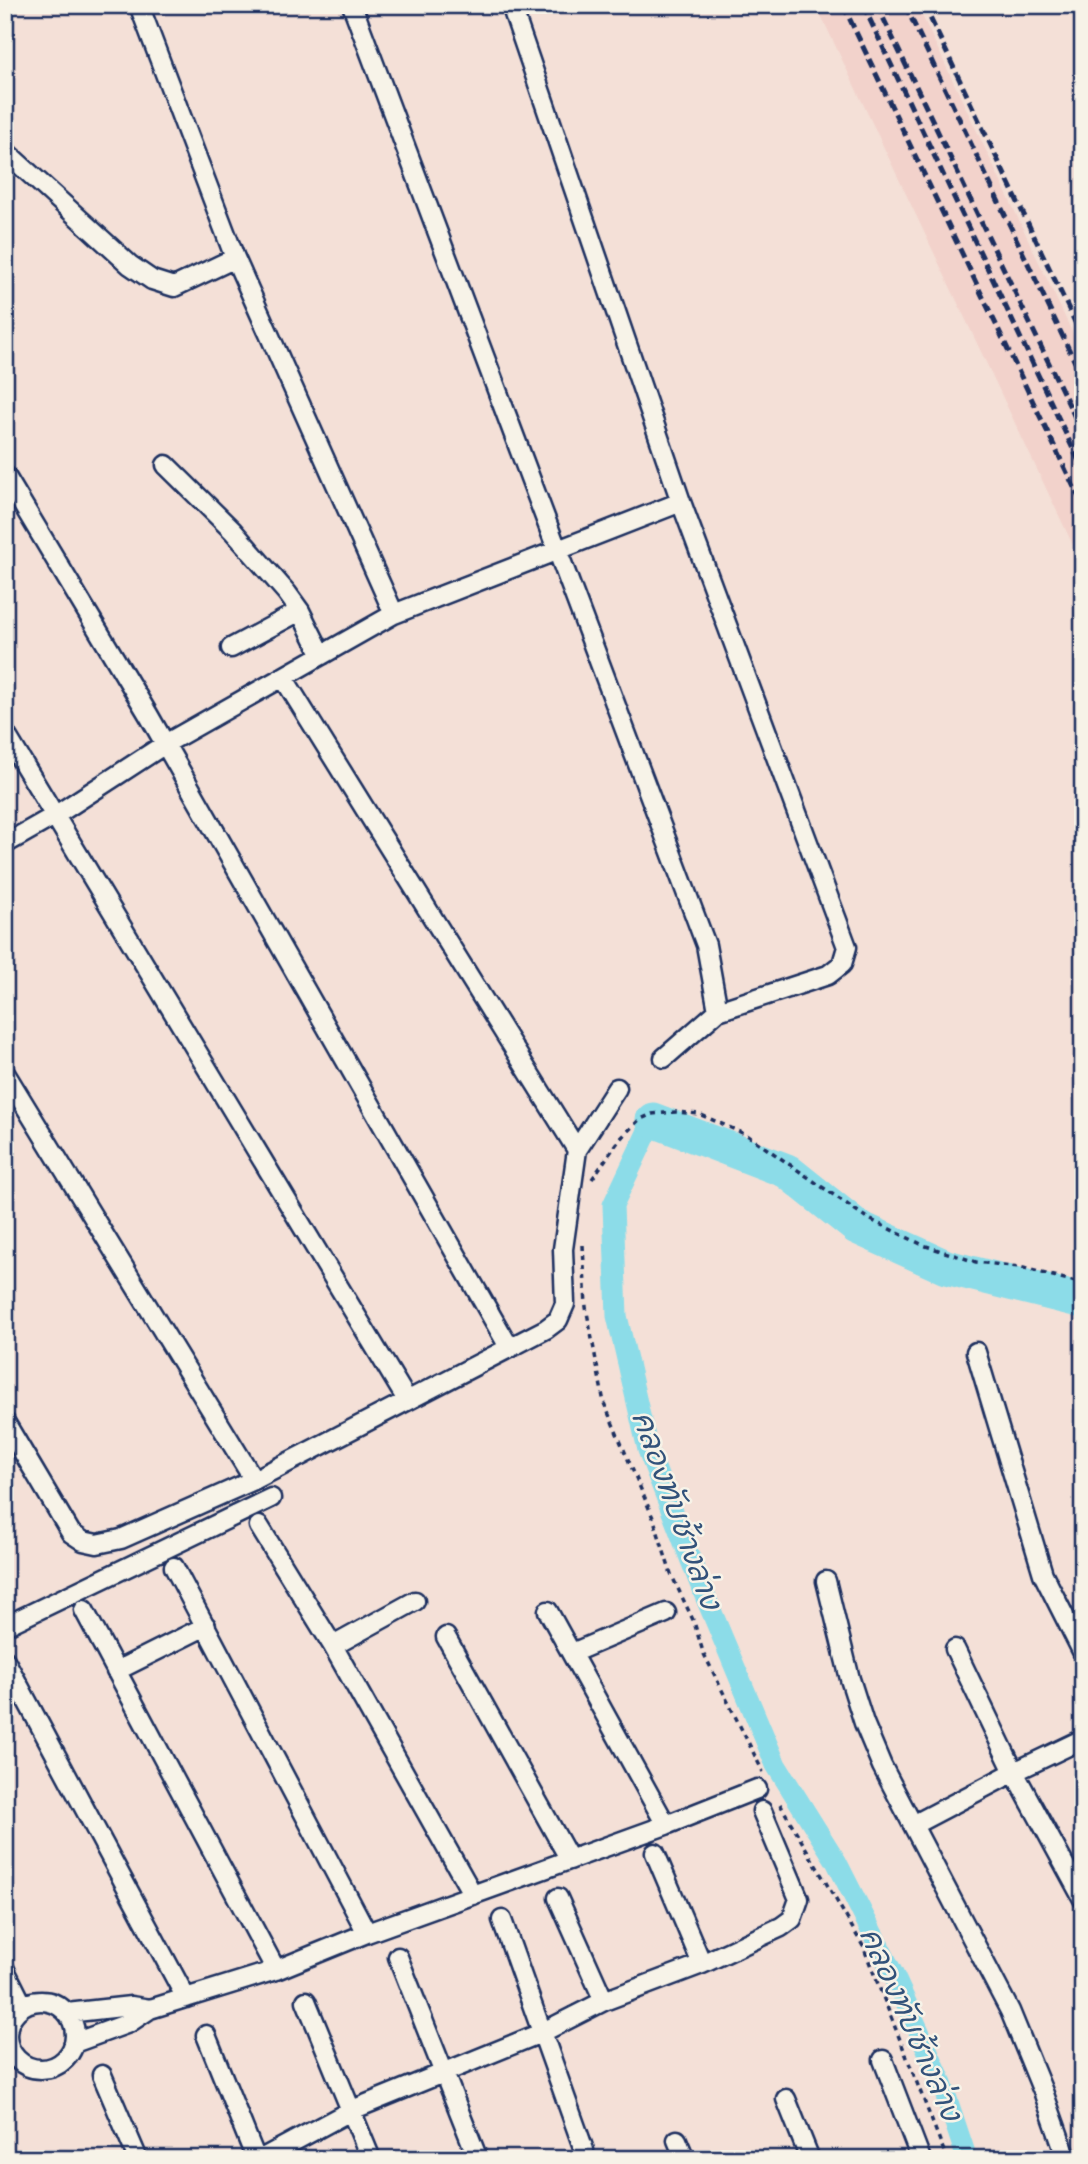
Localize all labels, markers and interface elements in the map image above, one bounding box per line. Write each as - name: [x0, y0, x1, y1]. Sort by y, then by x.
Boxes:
- water label: คลองทับช้างล่าง: [622, 1406, 731, 1617]
- water label: คลองทับช้างล่าง: [850, 1921, 972, 2130]

